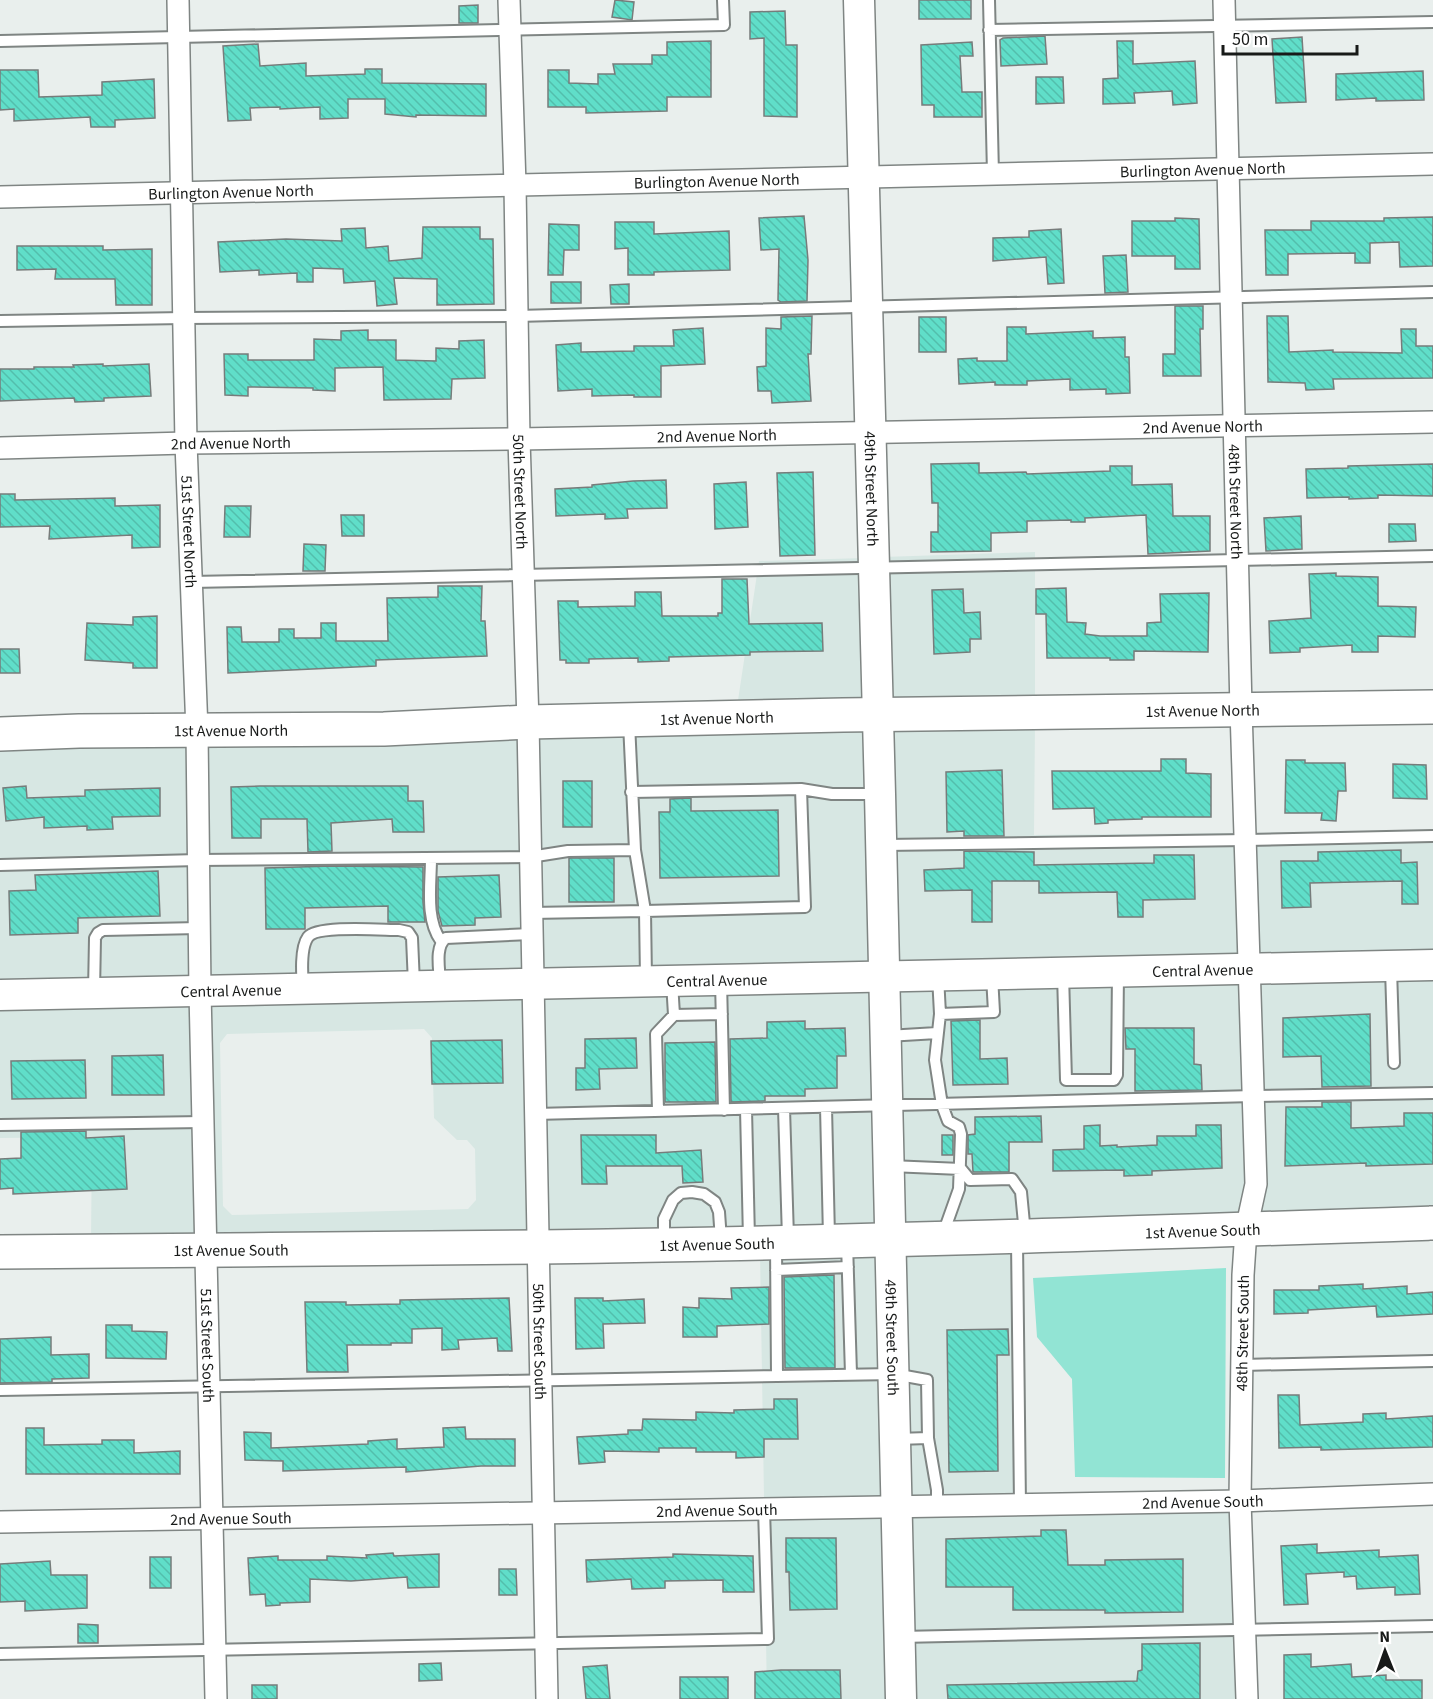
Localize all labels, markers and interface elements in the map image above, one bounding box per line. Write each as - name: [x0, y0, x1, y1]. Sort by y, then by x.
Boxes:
- scale bar: [1223, 18, 1356, 56]
- text: 50 m: [1232, 27, 1268, 52]
- street label: Burlington Avenue North: [1120, 157, 1286, 183]
- street label: Burlington Avenue North: [634, 169, 800, 194]
- street label: Burlington Avenue North: [148, 180, 314, 206]
- street label: 2nd Avenue North: [1143, 415, 1263, 439]
- street label: 2nd Avenue North: [657, 424, 777, 448]
- street label: 49th Street North: [858, 431, 883, 547]
- street label: 2nd Avenue North: [171, 432, 291, 455]
- street label: 50th Street North: [507, 434, 533, 550]
- street label: 48th Street North: [1223, 444, 1247, 560]
- street label: 51st Street North: [175, 475, 202, 589]
- street label: 1st Avenue North: [1145, 699, 1260, 723]
- street label: 1st Avenue North: [659, 707, 774, 731]
- street label: 1st Avenue North: [174, 720, 288, 742]
- street label: Central Avenue: [1152, 959, 1254, 983]
- street label: Central Avenue: [666, 969, 768, 993]
- street label: Central Avenue: [180, 979, 282, 1003]
- street label: 1st Avenue South: [1145, 1219, 1261, 1244]
- street label: 1st Avenue South: [659, 1233, 775, 1257]
- street label: 1st Avenue South: [173, 1239, 289, 1262]
- street label: 48th Street South: [1231, 1275, 1255, 1391]
- street label: 49th Street South: [879, 1279, 904, 1396]
- street label: 50th Street South: [527, 1283, 551, 1400]
- street label: 51st Street South: [195, 1288, 219, 1403]
- street label: 2nd Avenue South: [1142, 1490, 1264, 1515]
- street label: 2nd Avenue South: [656, 1499, 778, 1523]
- street label: 2nd Avenue South: [170, 1507, 292, 1531]
- north arrow: [1355, 1621, 1415, 1681]
- text: N: [1379, 1626, 1390, 1648]

